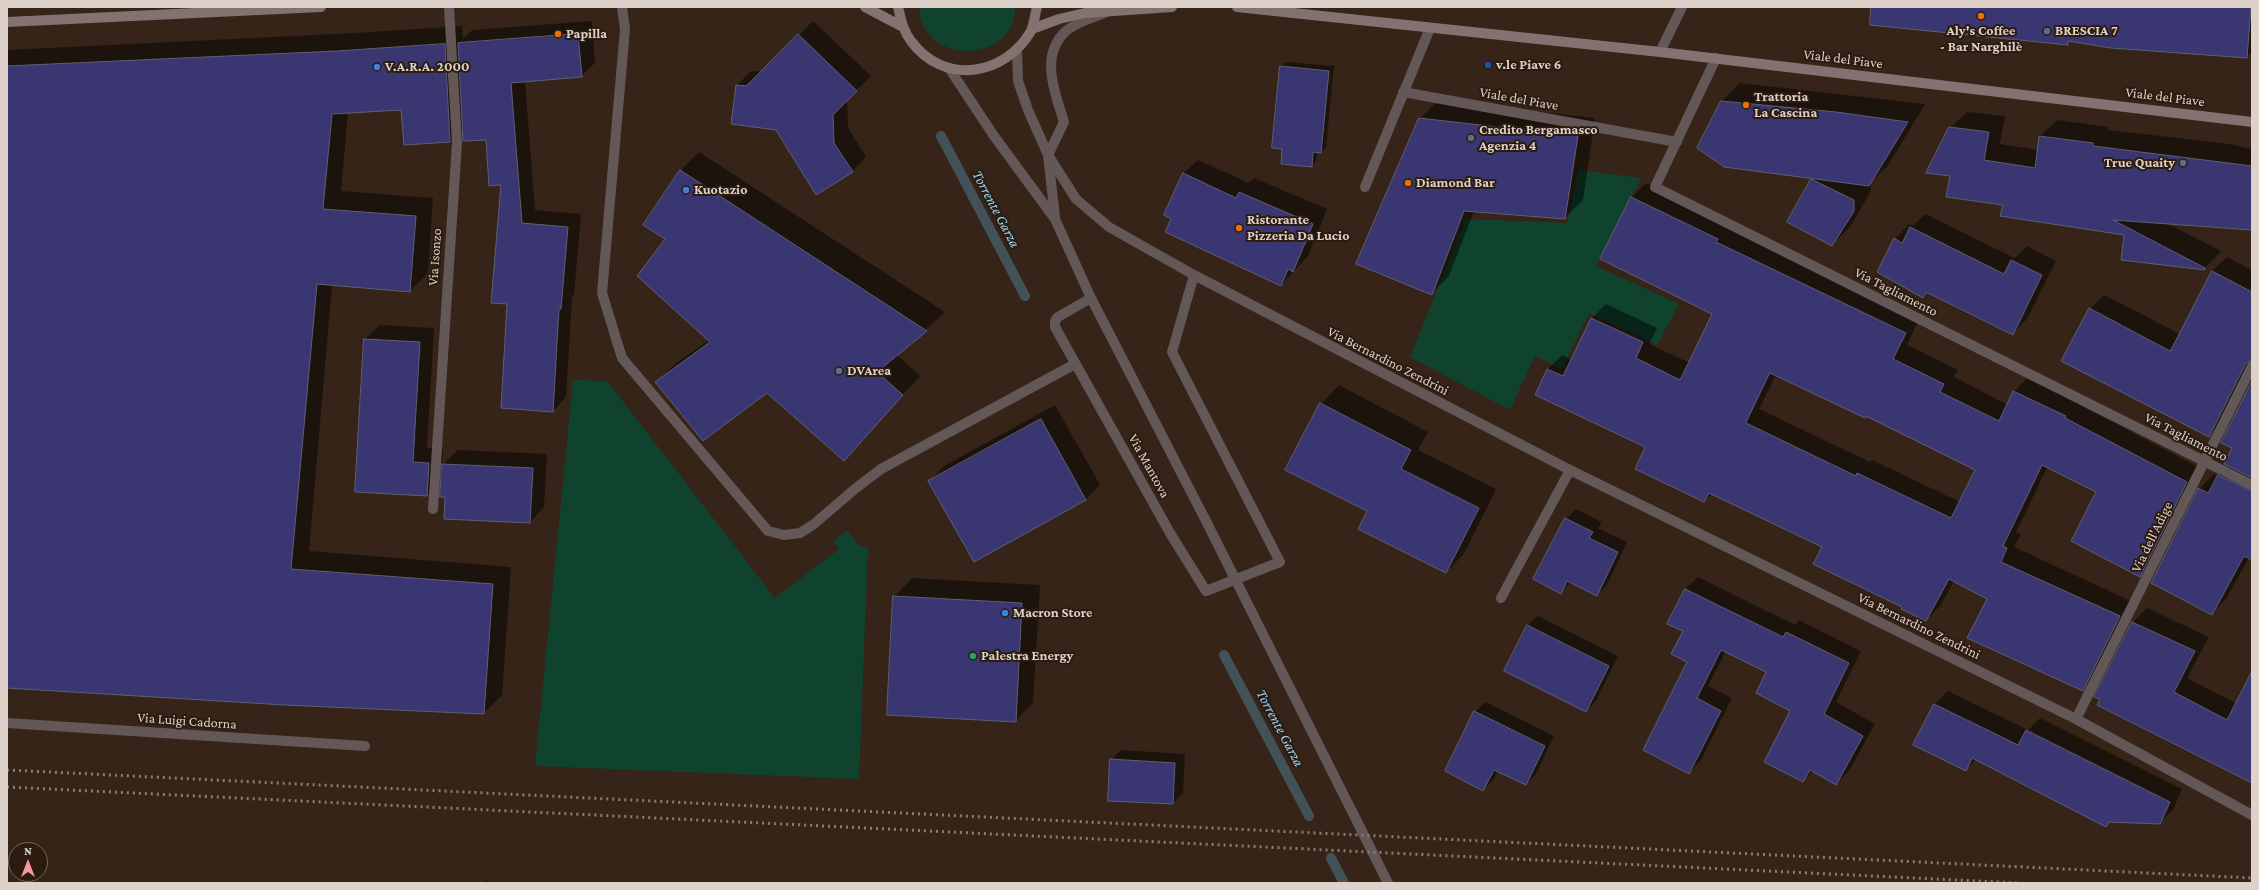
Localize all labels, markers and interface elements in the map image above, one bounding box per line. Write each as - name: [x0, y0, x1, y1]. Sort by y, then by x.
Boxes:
- marker: Aly's Coffee - Bar Narghilè: [1976, 11, 1986, 21]
- place label: Aly's Coffee - Bar Narghilè: [1940, 23, 2022, 56]
- place label: BRESCIA 7: [2055, 23, 2118, 39]
- place label: Papilla: [566, 26, 607, 42]
- marker: BRESCIA 7: [2042, 26, 2052, 36]
- marker: Papilla: [553, 29, 563, 39]
- street label: Viale del Piave: [1802, 46, 1884, 72]
- place label: v.le Piave 6: [1496, 57, 1561, 73]
- place label: V.A.R.A. 2000: [385, 59, 469, 75]
- marker: v.le Piave 6: [1483, 60, 1493, 70]
- marker: V.A.R.A. 2000: [372, 62, 382, 72]
- street label: Viale del Piave: [1478, 84, 1560, 114]
- street label: Viale del Piave: [2124, 84, 2206, 110]
- place label: Trattoria La Cascina: [1754, 89, 1817, 122]
- marker: Trattoria La Cascina: [1741, 100, 1751, 110]
- place label: Credito Bergamasco Agenzia 4: [1479, 122, 1598, 154]
- marker: Credito Bergamasco Agenzia 4: [1466, 133, 1476, 143]
- place label: True Quaity: [2104, 155, 2175, 171]
- marker: True Quaity: [2178, 158, 2188, 168]
- water label: Torrente Garza: [968, 167, 1024, 251]
- place label: Diamond Bar: [1416, 175, 1495, 191]
- marker: Diamond Bar: [1403, 178, 1413, 188]
- place label: Kuotazio: [694, 182, 747, 198]
- marker: Kuotazio: [681, 185, 691, 195]
- place label: Ristorante Pizzeria Da Lucio: [1247, 212, 1349, 244]
- marker: Ristorante Pizzeria Da Lucio: [1234, 223, 1244, 233]
- street label: Via Isonzo: [425, 228, 445, 286]
- street label: Via Tagliamento: [1852, 264, 1940, 320]
- street label: Via Bernardino Zendrini: [1324, 323, 1452, 399]
- place label: DVArea: [847, 363, 891, 379]
- marker: DVArea: [834, 366, 844, 376]
- street label: Via Tagliamento: [2142, 409, 2230, 465]
- street label: Via Mantova: [1125, 431, 1173, 501]
- street label: Via dell'Adige: [2128, 499, 2176, 575]
- street label: Via Bernardino Zendrini: [1855, 589, 1983, 663]
- place label: Macron Store: [1013, 605, 1092, 621]
- marker: Macron Store: [1000, 608, 1010, 618]
- place label: Palestra Energy: [981, 648, 1073, 664]
- marker: Palestra Energy: [968, 651, 978, 661]
- water label: Torrente Garza: [1252, 686, 1308, 770]
- street label: Via Luigi Cadorna: [137, 709, 237, 733]
- north arrow: [8, 842, 48, 882]
- text: N: [24, 845, 32, 857]

